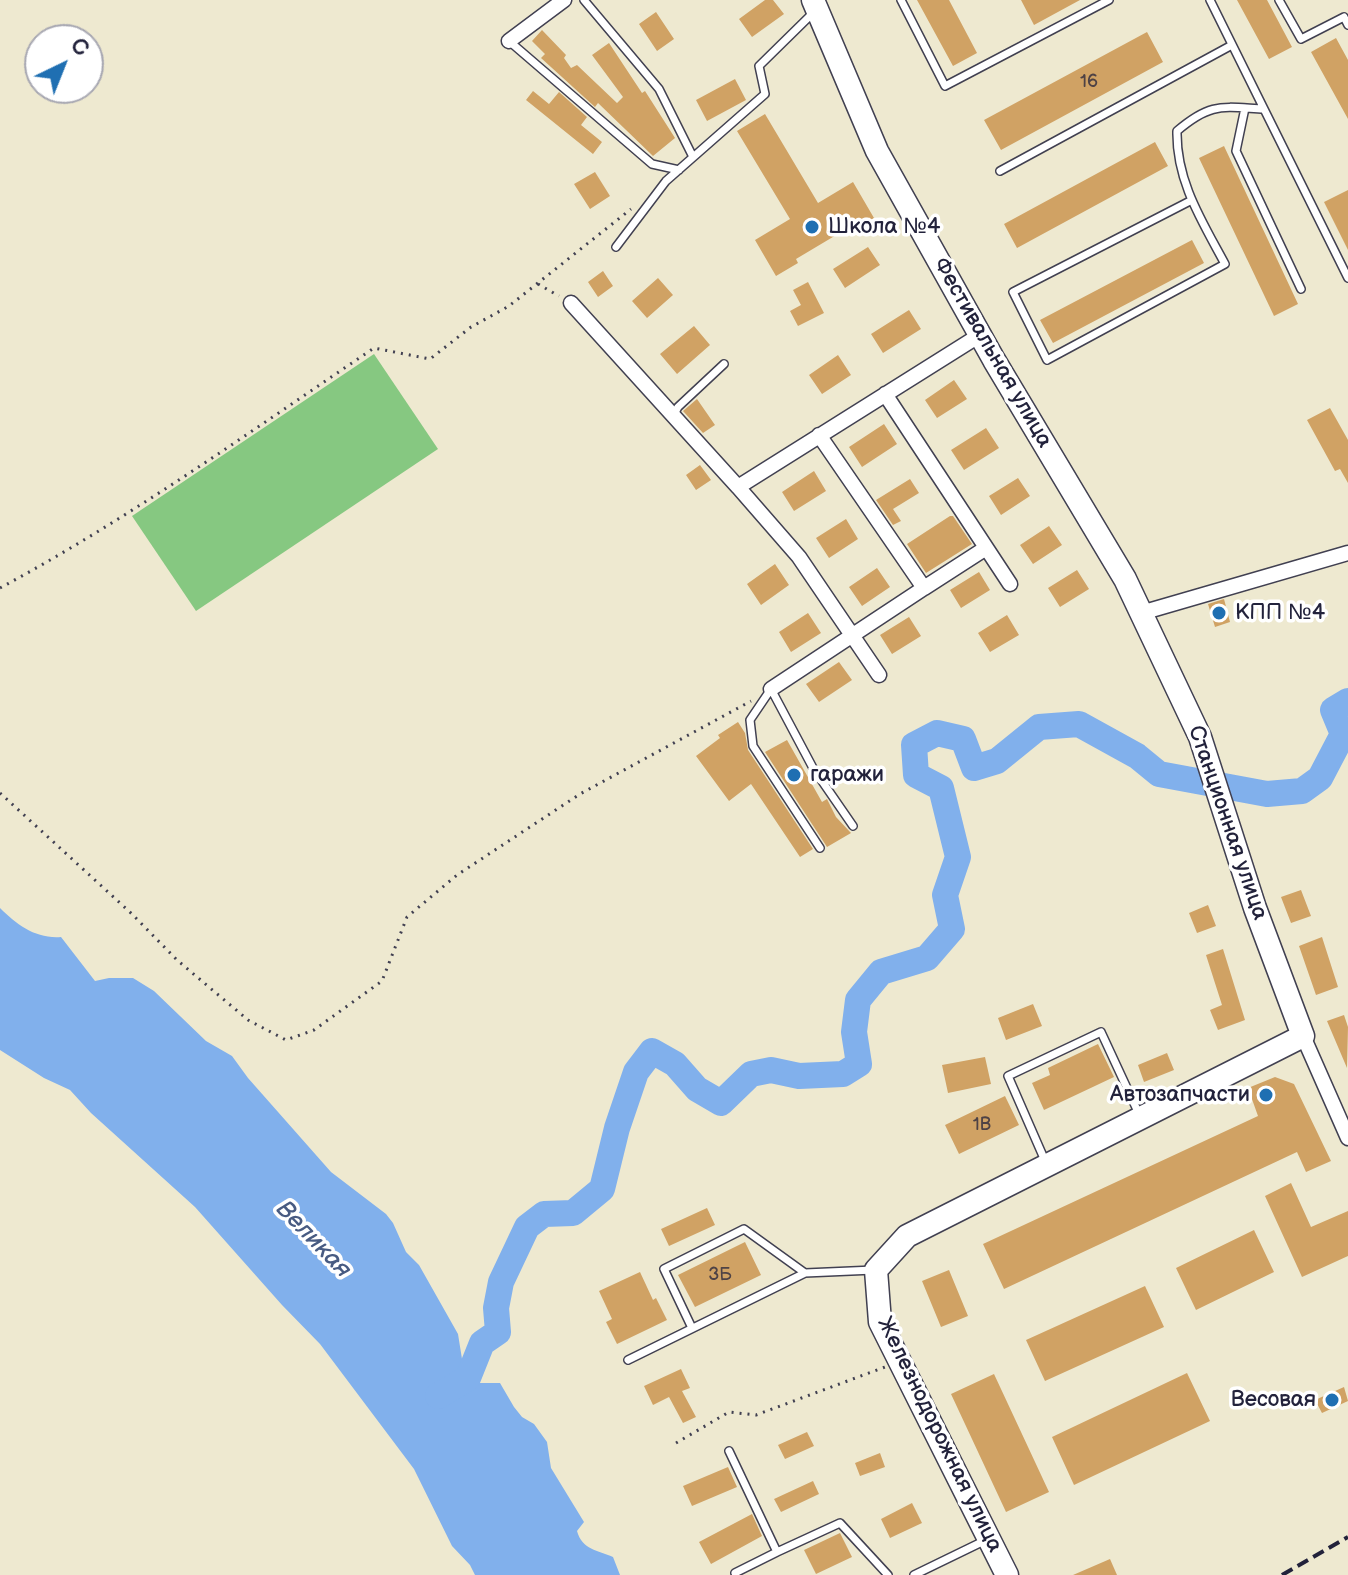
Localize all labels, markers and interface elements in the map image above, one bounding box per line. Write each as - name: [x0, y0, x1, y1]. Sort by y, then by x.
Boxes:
- north arrow: [24, 24, 104, 104]
- text: С: [65, 32, 94, 63]
- house number: 16: [1080, 71, 1098, 93]
- place label: Школа №4: [828, 214, 940, 240]
- marker: Школа №4: [803, 218, 821, 236]
- street label: Фестивальная улица: [927, 253, 1057, 453]
- place label: КПП №4: [1235, 600, 1325, 626]
- marker: КПП №4: [1210, 604, 1228, 622]
- street label: Станционная улица: [1181, 722, 1273, 924]
- place label: гаражи: [810, 762, 884, 788]
- marker: гаражи: [785, 766, 803, 784]
- place label: Автозапчасти: [1110, 1082, 1250, 1108]
- marker: Автозапчасти: [1257, 1086, 1275, 1104]
- house number: 1В: [973, 1114, 991, 1136]
- water label: Великая: [269, 1195, 357, 1285]
- house number: 3Б: [708, 1264, 732, 1286]
- street label: Железнодорожная улица: [871, 1313, 1007, 1557]
- place label: Весовая: [1231, 1387, 1316, 1413]
- marker: Весовая: [1323, 1391, 1341, 1409]

